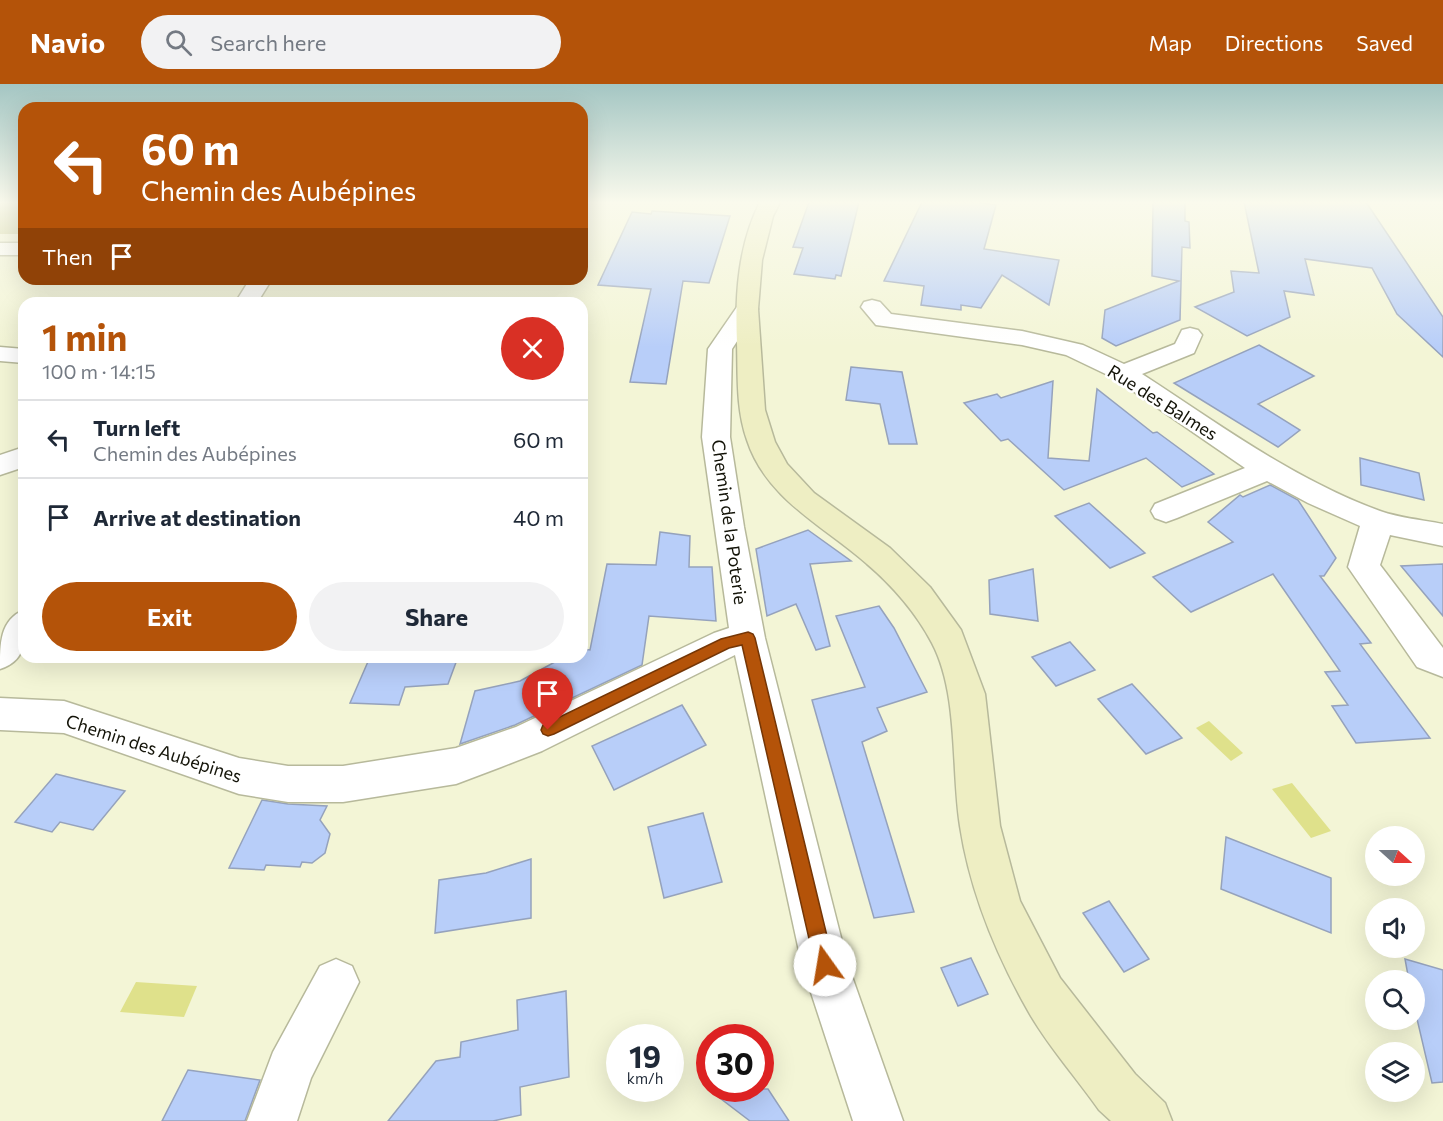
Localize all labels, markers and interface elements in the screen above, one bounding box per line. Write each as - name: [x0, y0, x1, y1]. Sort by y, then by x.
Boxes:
- search box: [141, 15, 561, 69]
- text: Navio: [30, 25, 105, 59]
- icon: search: [162, 26, 195, 59]
- text: Search here: [210, 29, 326, 56]
- text: Map: [1149, 30, 1192, 55]
- text: Directions: [1225, 30, 1323, 55]
- text: Saved: [1356, 30, 1413, 55]
- text: 60 m: [141, 122, 240, 174]
- icon: left: [42, 126, 120, 204]
- text: Chemin des Aubépines: [141, 174, 416, 207]
- icon: arrive: [105, 240, 138, 273]
- text: Then: [42, 243, 93, 270]
- text: 1 min: [42, 314, 127, 358]
- button: close: [501, 317, 564, 380]
- text: 100 m · 14:15: [42, 359, 156, 383]
- street label: Rue des Balmes: [1104, 359, 1222, 445]
- text: Turn left: [93, 414, 180, 441]
- icon: left: [42, 423, 75, 456]
- text: 60 m: [513, 426, 564, 453]
- street label: Chemin de la Poterie: [708, 438, 752, 606]
- text: Chemin des Aubépines: [93, 441, 297, 465]
- icon: arrive: [42, 501, 75, 534]
- text: Arrive at destination: [93, 504, 301, 531]
- text: 40 m: [513, 504, 564, 531]
- button: Exit: [42, 582, 297, 651]
- button: Share: [309, 582, 564, 651]
- pin: [522, 668, 573, 730]
- icon: arrive: [531, 677, 564, 710]
- street label: Chemin des Aubépines: [63, 709, 245, 787]
- north arrow: [1365, 826, 1425, 886]
- map controls: [1365, 826, 1425, 1102]
- button: sound: [1365, 898, 1425, 958]
- position arrow: [793, 933, 857, 997]
- button: search: [1365, 970, 1425, 1030]
- speed limit sign: 30: [696, 1024, 774, 1102]
- text: 19: [629, 1037, 661, 1074]
- button: layers: [1365, 1042, 1425, 1102]
- text: km/h: [627, 1069, 663, 1087]

